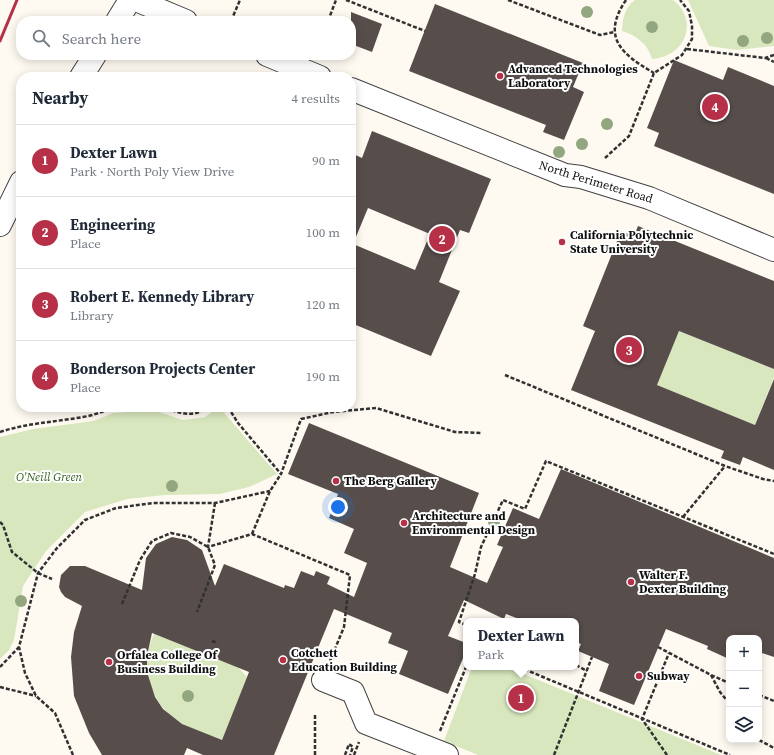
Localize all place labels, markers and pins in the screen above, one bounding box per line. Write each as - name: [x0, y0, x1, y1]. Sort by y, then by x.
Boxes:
- place label: Advanced Technologies Laboratory: [508, 61, 638, 91]
- marker: Advanced Technologies Laboratory: [495, 71, 505, 81]
- pin: 4: [702, 92, 728, 122]
- pin: 2: [429, 224, 455, 254]
- place label: California Polytechnic State University: [570, 227, 693, 257]
- marker: California Polytechnic State University: [557, 237, 567, 247]
- pin: 3: [616, 335, 642, 365]
- place label: The Berg Gallery: [344, 473, 438, 489]
- marker: The Berg Gallery: [331, 476, 341, 486]
- place label: Architecture and Environmental Design: [412, 508, 536, 538]
- marker: Architecture and Environmental Design: [399, 518, 409, 528]
- place label: Walter F. Dexter Building: [639, 567, 727, 597]
- marker: Walter F. Dexter Building: [626, 577, 636, 587]
- place label: Cotchett Education Building: [291, 645, 398, 675]
- place label: Orfalea College Of Business Building: [117, 647, 218, 677]
- marker: Cotchett Education Building: [278, 655, 288, 665]
- marker: Orfalea College Of Business Building: [104, 657, 114, 667]
- place label: Subway: [647, 668, 690, 684]
- marker: Subway: [634, 671, 644, 681]
- pin: 1: [508, 683, 534, 713]

